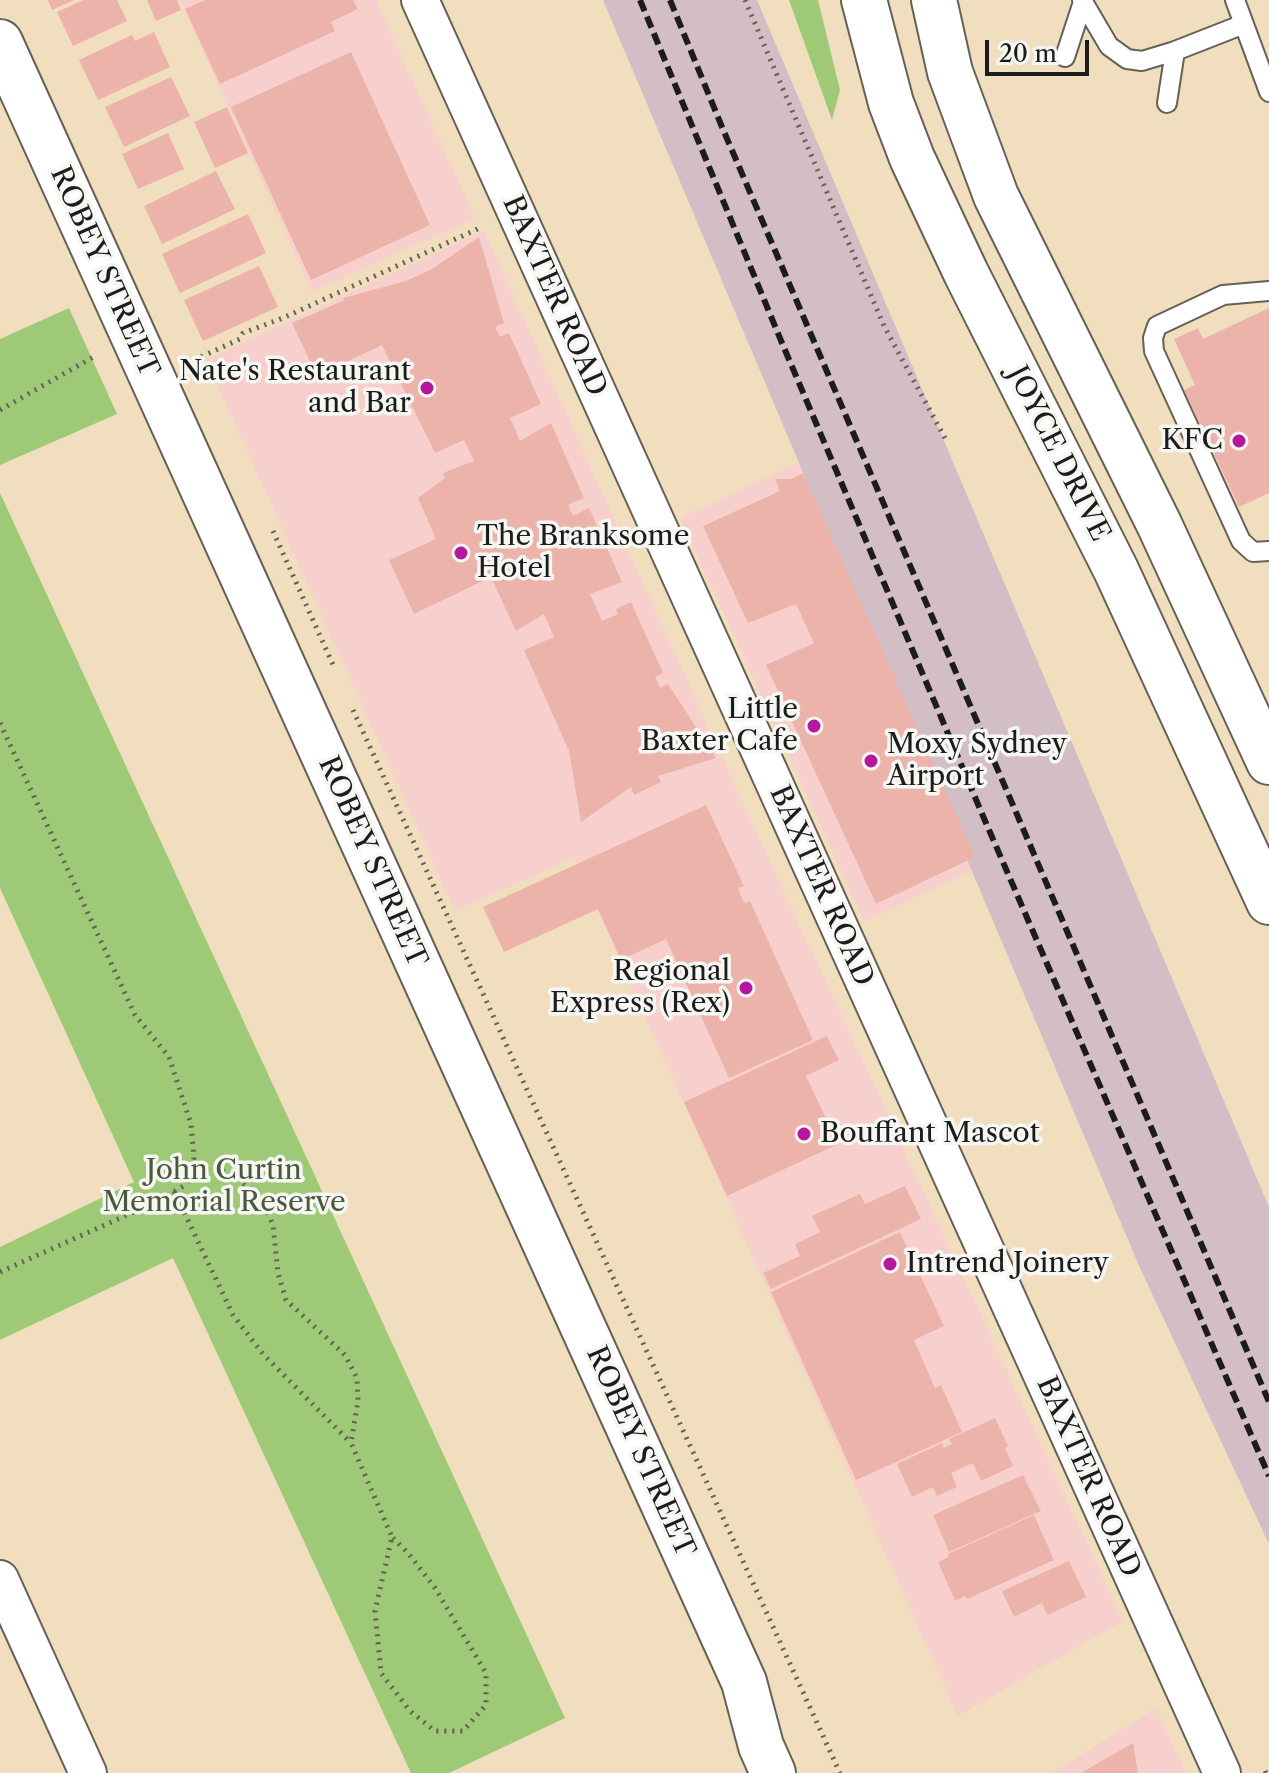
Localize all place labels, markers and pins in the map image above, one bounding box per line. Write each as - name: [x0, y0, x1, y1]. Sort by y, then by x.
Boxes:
- place label: Nate's Restaurant and Bar: [179, 355, 411, 421]
- marker: Nate's Restaurant and Bar: [418, 379, 436, 397]
- place label: KFC: [1161, 424, 1223, 458]
- marker: KFC: [1230, 432, 1248, 450]
- place label: The Branksome Hotel: [477, 520, 689, 586]
- marker: The Branksome Hotel: [452, 544, 470, 562]
- place label: Little Baxter Cafe: [641, 693, 798, 759]
- marker: Little Baxter Cafe: [805, 717, 823, 735]
- place label: Moxy Sydney Airport: [887, 728, 1067, 794]
- marker: Moxy Sydney Airport: [862, 752, 880, 770]
- place label: Regional Express (Rex): [550, 955, 730, 1021]
- marker: Regional Express (Rex): [737, 979, 755, 997]
- place label: Bouffant Mascot: [820, 1117, 1040, 1151]
- marker: Bouffant Mascot: [795, 1125, 813, 1143]
- place label: Intrend Joinery: [906, 1247, 1109, 1281]
- marker: Intrend Joinery: [881, 1255, 899, 1273]

